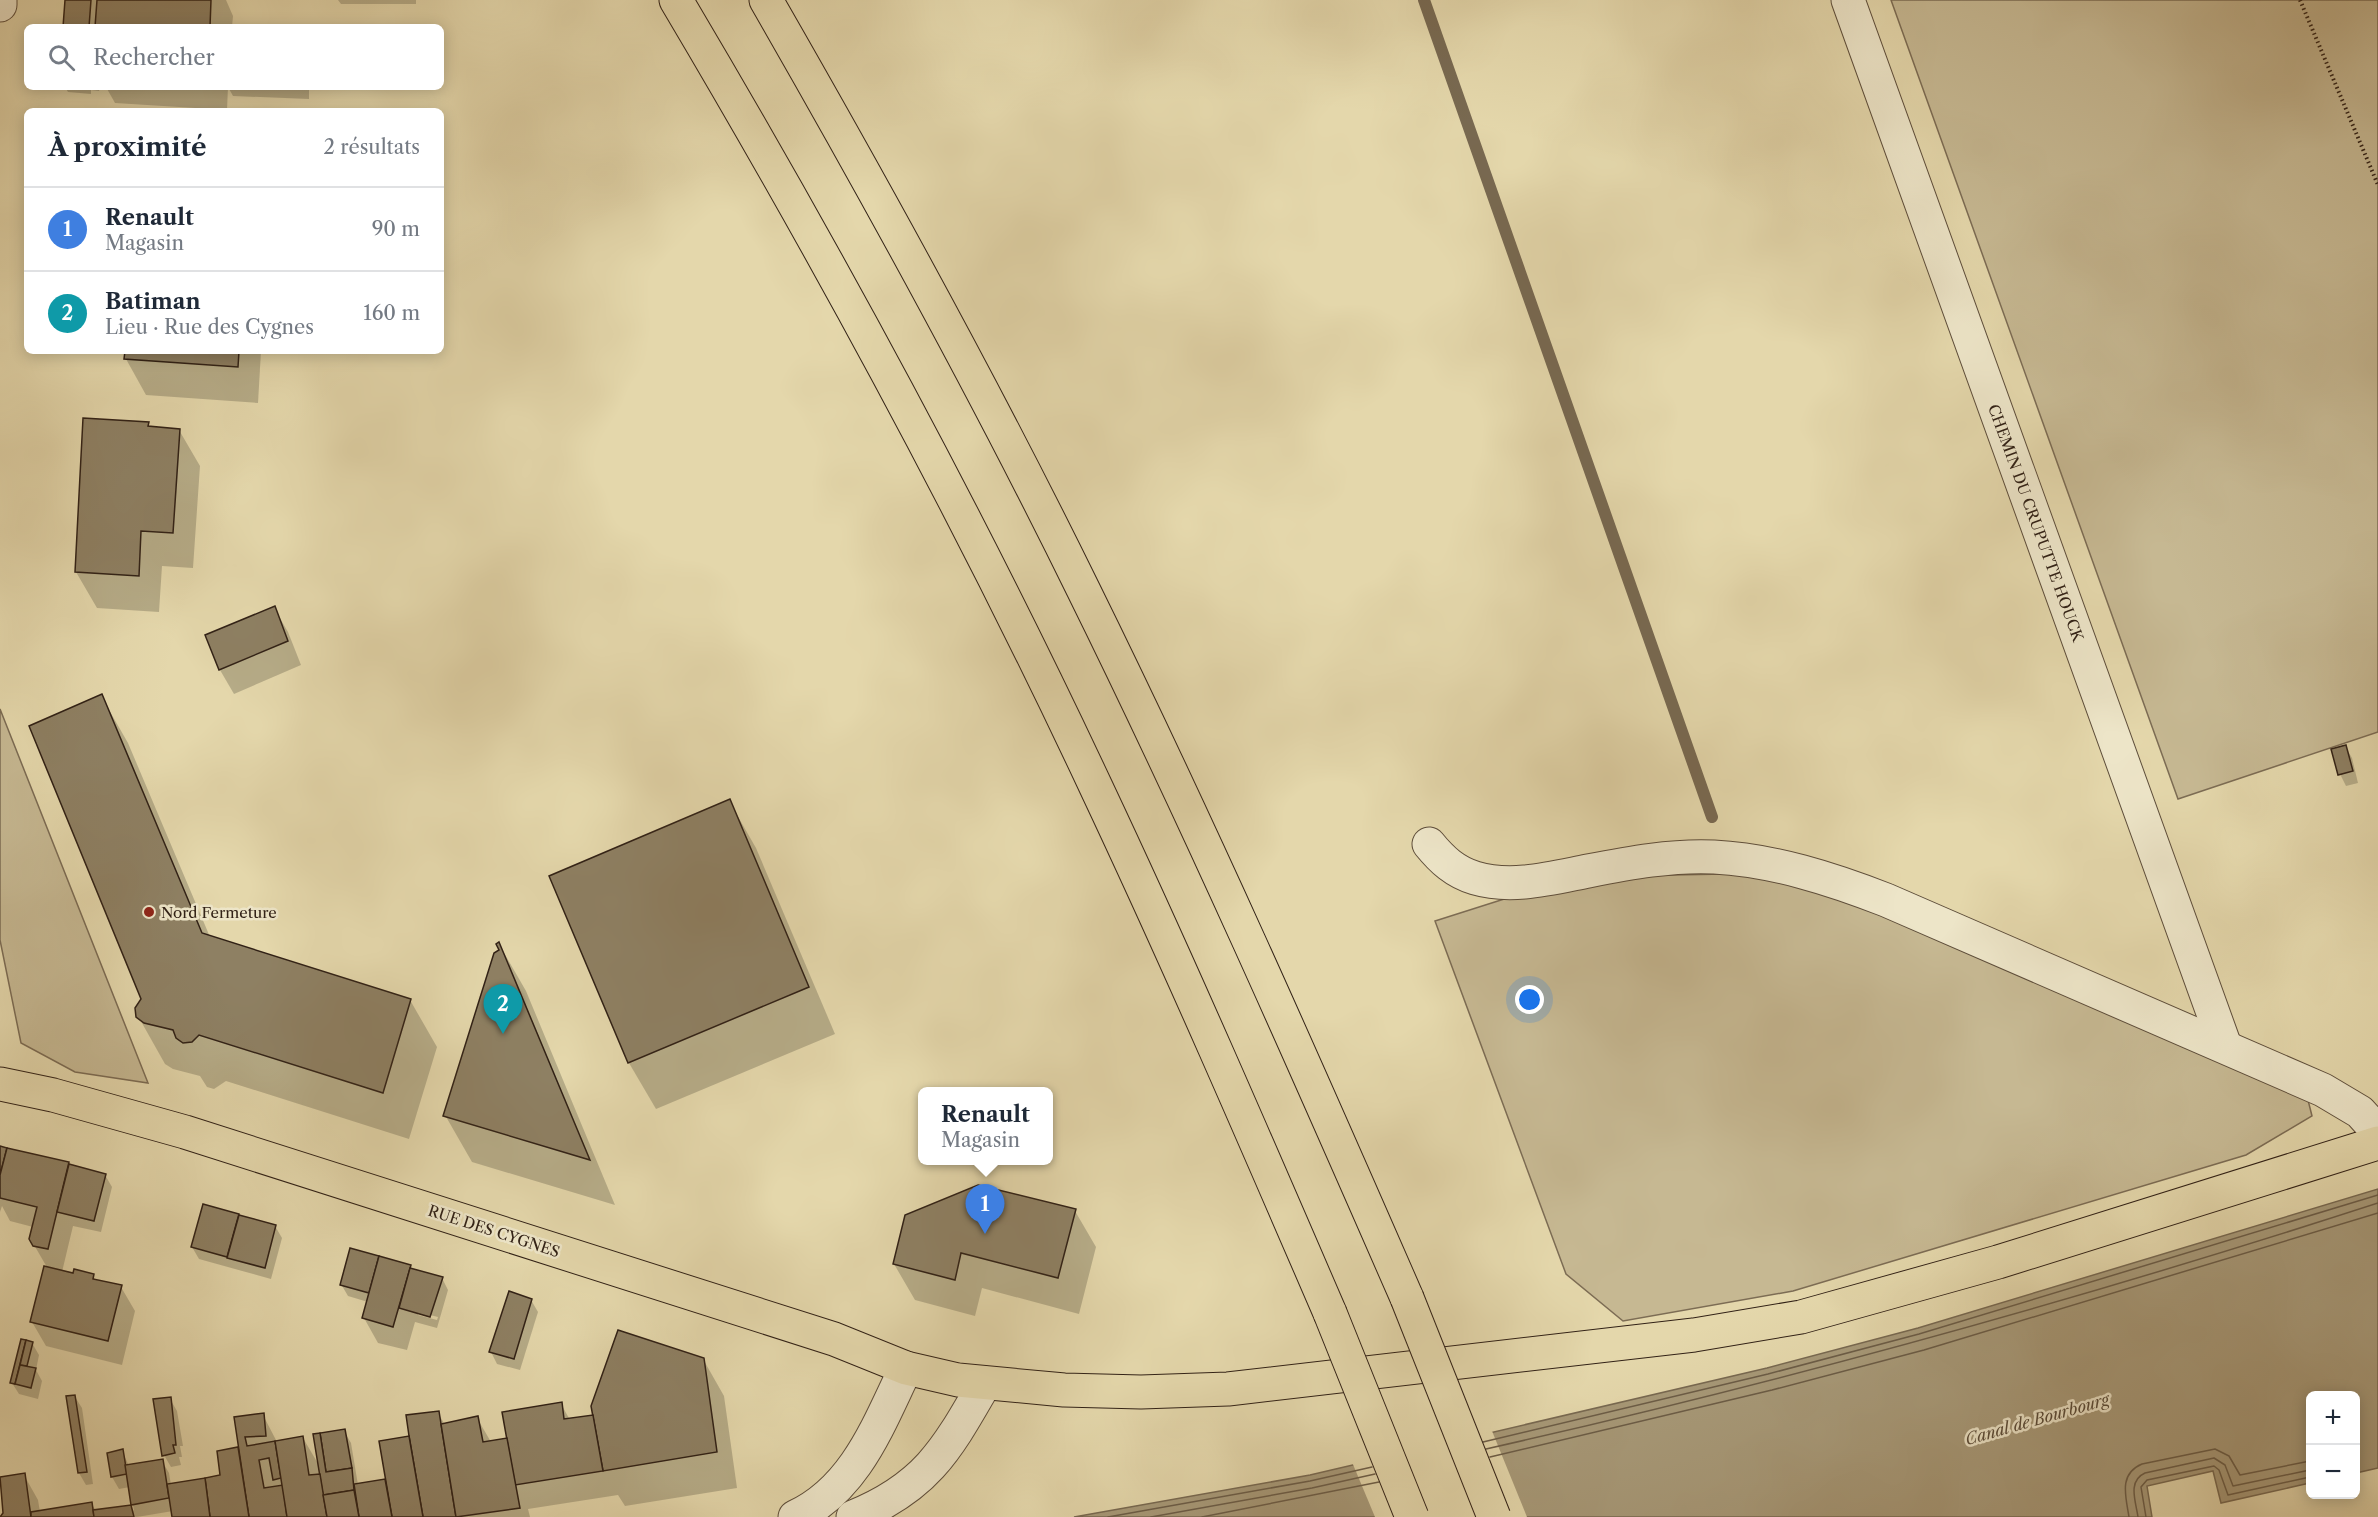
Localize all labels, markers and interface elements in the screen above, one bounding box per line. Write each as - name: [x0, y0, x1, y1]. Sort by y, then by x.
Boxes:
- search box: [24, 24, 444, 90]
- icon: search: [45, 41, 78, 74]
- text: Rechercher: [93, 44, 215, 71]
- text: À proximité: [48, 131, 207, 163]
- text: 2 résultats: [323, 135, 420, 159]
- text: Renault: [105, 204, 194, 231]
- text: 1: [63, 217, 72, 241]
- text: 90 m: [372, 217, 420, 241]
- text: Magasin: [105, 231, 184, 255]
- text: Batiman: [105, 288, 201, 315]
- text: 2: [62, 301, 73, 325]
- text: 160 m: [363, 301, 420, 325]
- text: Lieu · Rue des Cygnes: [105, 315, 314, 339]
- street label: CHEMIN DU CRUPUTTE HOUCK: [1984, 402, 2088, 646]
- place label: Nord Fermeture: [161, 903, 277, 922]
- marker: Nord Fermeture: [142, 905, 156, 919]
- pin: 2: [484, 984, 522, 1034]
- your location: [1515, 985, 1544, 1014]
- popup: [918, 1087, 1053, 1165]
- text: Renault: [941, 1101, 1030, 1128]
- text: Magasin: [941, 1128, 1020, 1152]
- pin: 1: [966, 1184, 1004, 1234]
- street label: RUE DES CYGNES: [426, 1201, 562, 1261]
- water label: Canal de Bourbourg: [1963, 1388, 2113, 1449]
- map controls: [2306, 1391, 2360, 1499]
- button: +: [2306, 1391, 2360, 1445]
- button: −: [2306, 1445, 2360, 1499]

